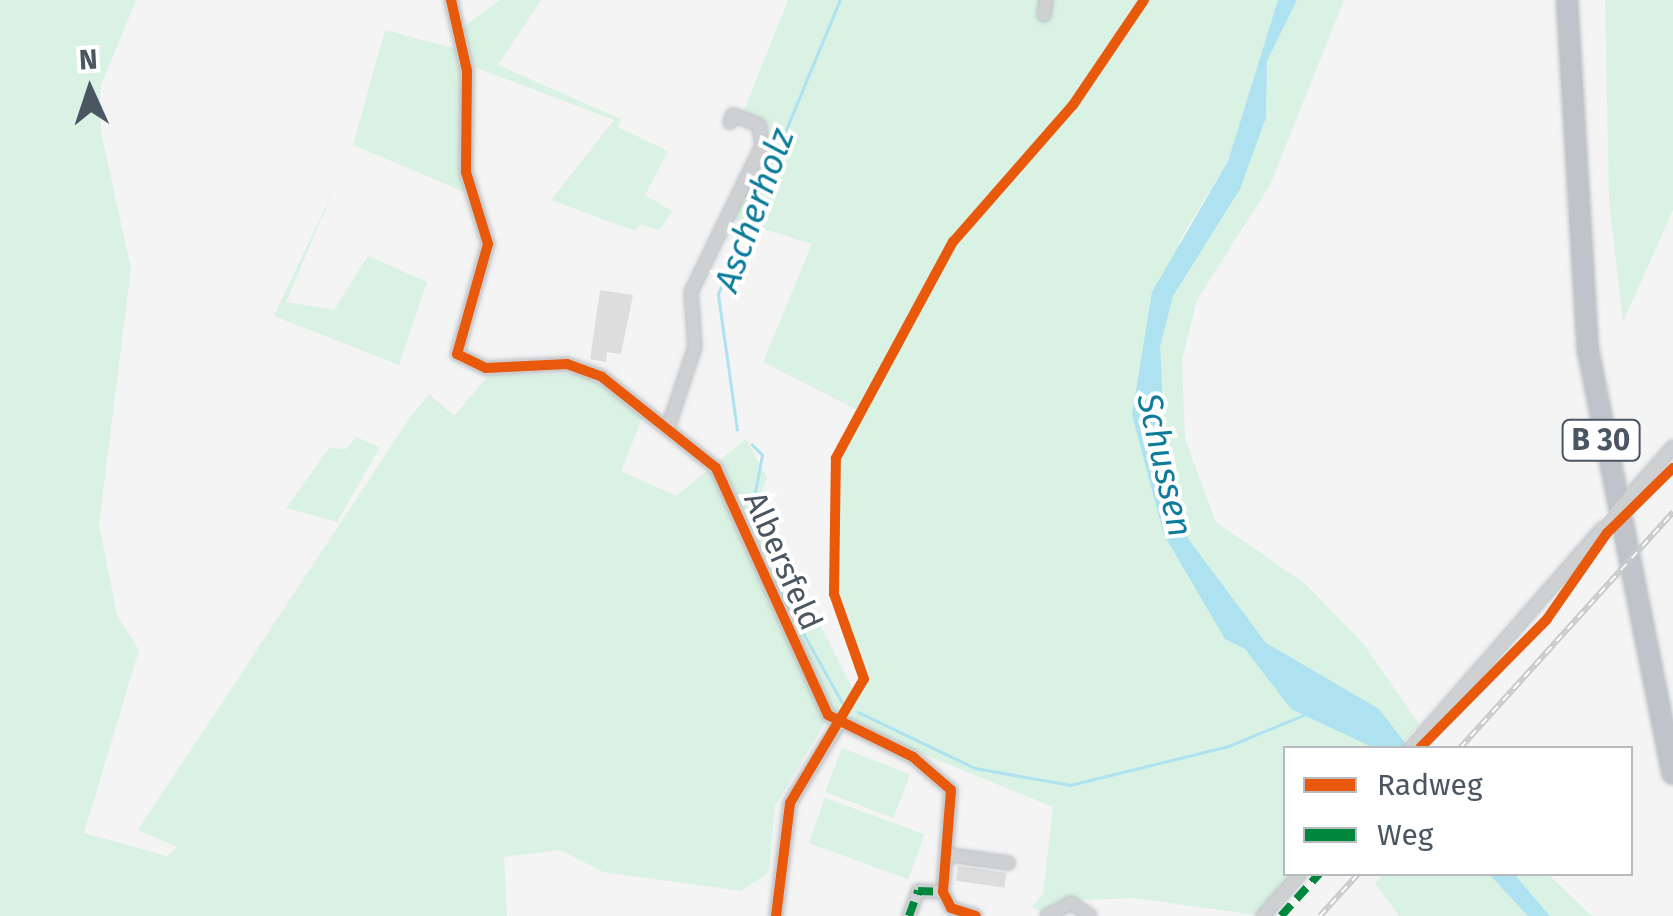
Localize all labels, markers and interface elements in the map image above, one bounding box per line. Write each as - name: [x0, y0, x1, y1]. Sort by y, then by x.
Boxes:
- north arrow: [40, 40, 140, 140]
- text: N: [78, 43, 99, 77]
- water label: Ascherholz: [705, 123, 803, 297]
- water label: Schussen: [1128, 389, 1202, 541]
- road number: B 30: [1561, 415, 1641, 465]
- street label: Albersfeld: [736, 486, 830, 636]
- legend: [1283, 746, 1633, 876]
- text: Radweg: [1377, 767, 1483, 803]
- text: Weg: [1377, 817, 1433, 853]

